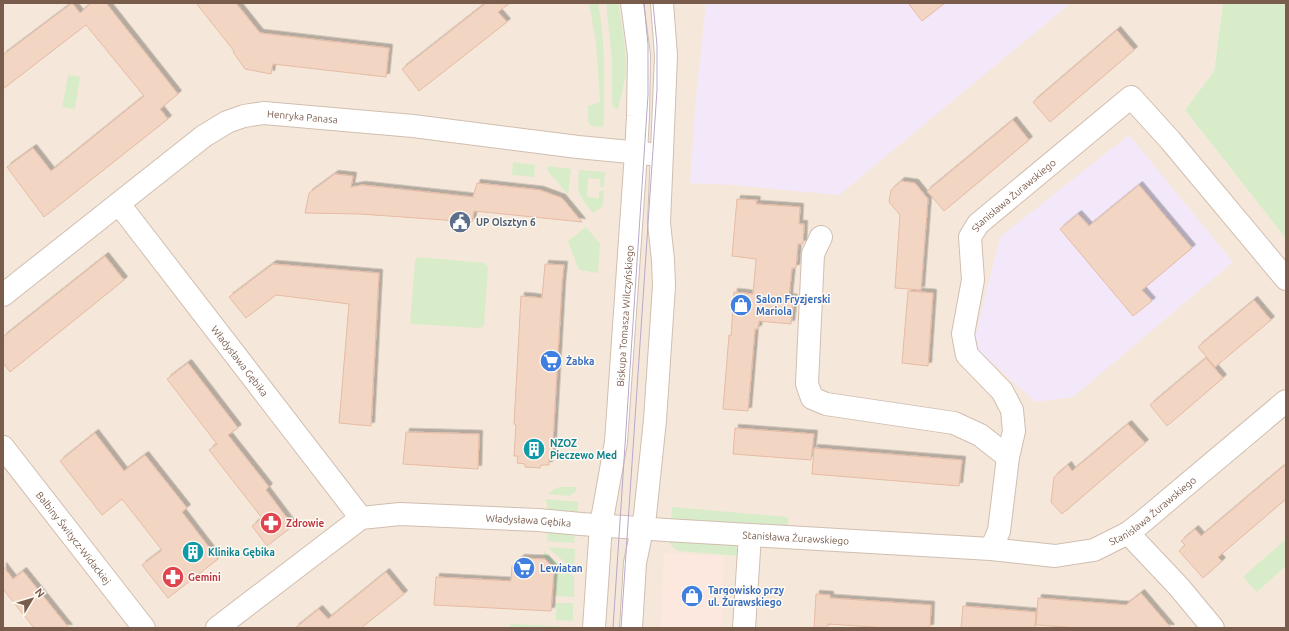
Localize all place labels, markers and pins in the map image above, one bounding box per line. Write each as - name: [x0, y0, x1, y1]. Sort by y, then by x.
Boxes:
- public building icon: UP Olsztyn 6: [447, 209, 473, 235]
- place label: UP Olsztyn 6: [476, 217, 536, 228]
- shop icon: Salon Fryzjerski Mariola: [728, 292, 754, 318]
- place label: Salon Fryzjerski Mariola: [756, 294, 831, 317]
- supermarket icon: Żabka: [538, 348, 564, 374]
- place label: Żabka: [566, 355, 594, 367]
- building icon: NZOZ Pieczewo Med: [521, 436, 547, 462]
- place label: NZOZ Pieczewo Med: [550, 438, 617, 461]
- pharmacy icon: Zdrowie: [258, 510, 284, 536]
- place label: Zdrowie: [286, 518, 324, 529]
- building icon: Klinika Gębika: [180, 539, 206, 565]
- place label: Klinika Gębika: [208, 547, 275, 559]
- supermarket icon: Lewiatan: [511, 555, 537, 581]
- place label: Lewiatan: [540, 563, 583, 574]
- pharmacy icon: Gemini: [160, 564, 186, 590]
- place label: Gemini: [188, 572, 221, 583]
- shop icon: Targowisko przy ul. Żurawskiego: [679, 583, 705, 609]
- place label: Targowisko przy ul. Żurawskiego: [708, 585, 785, 608]

